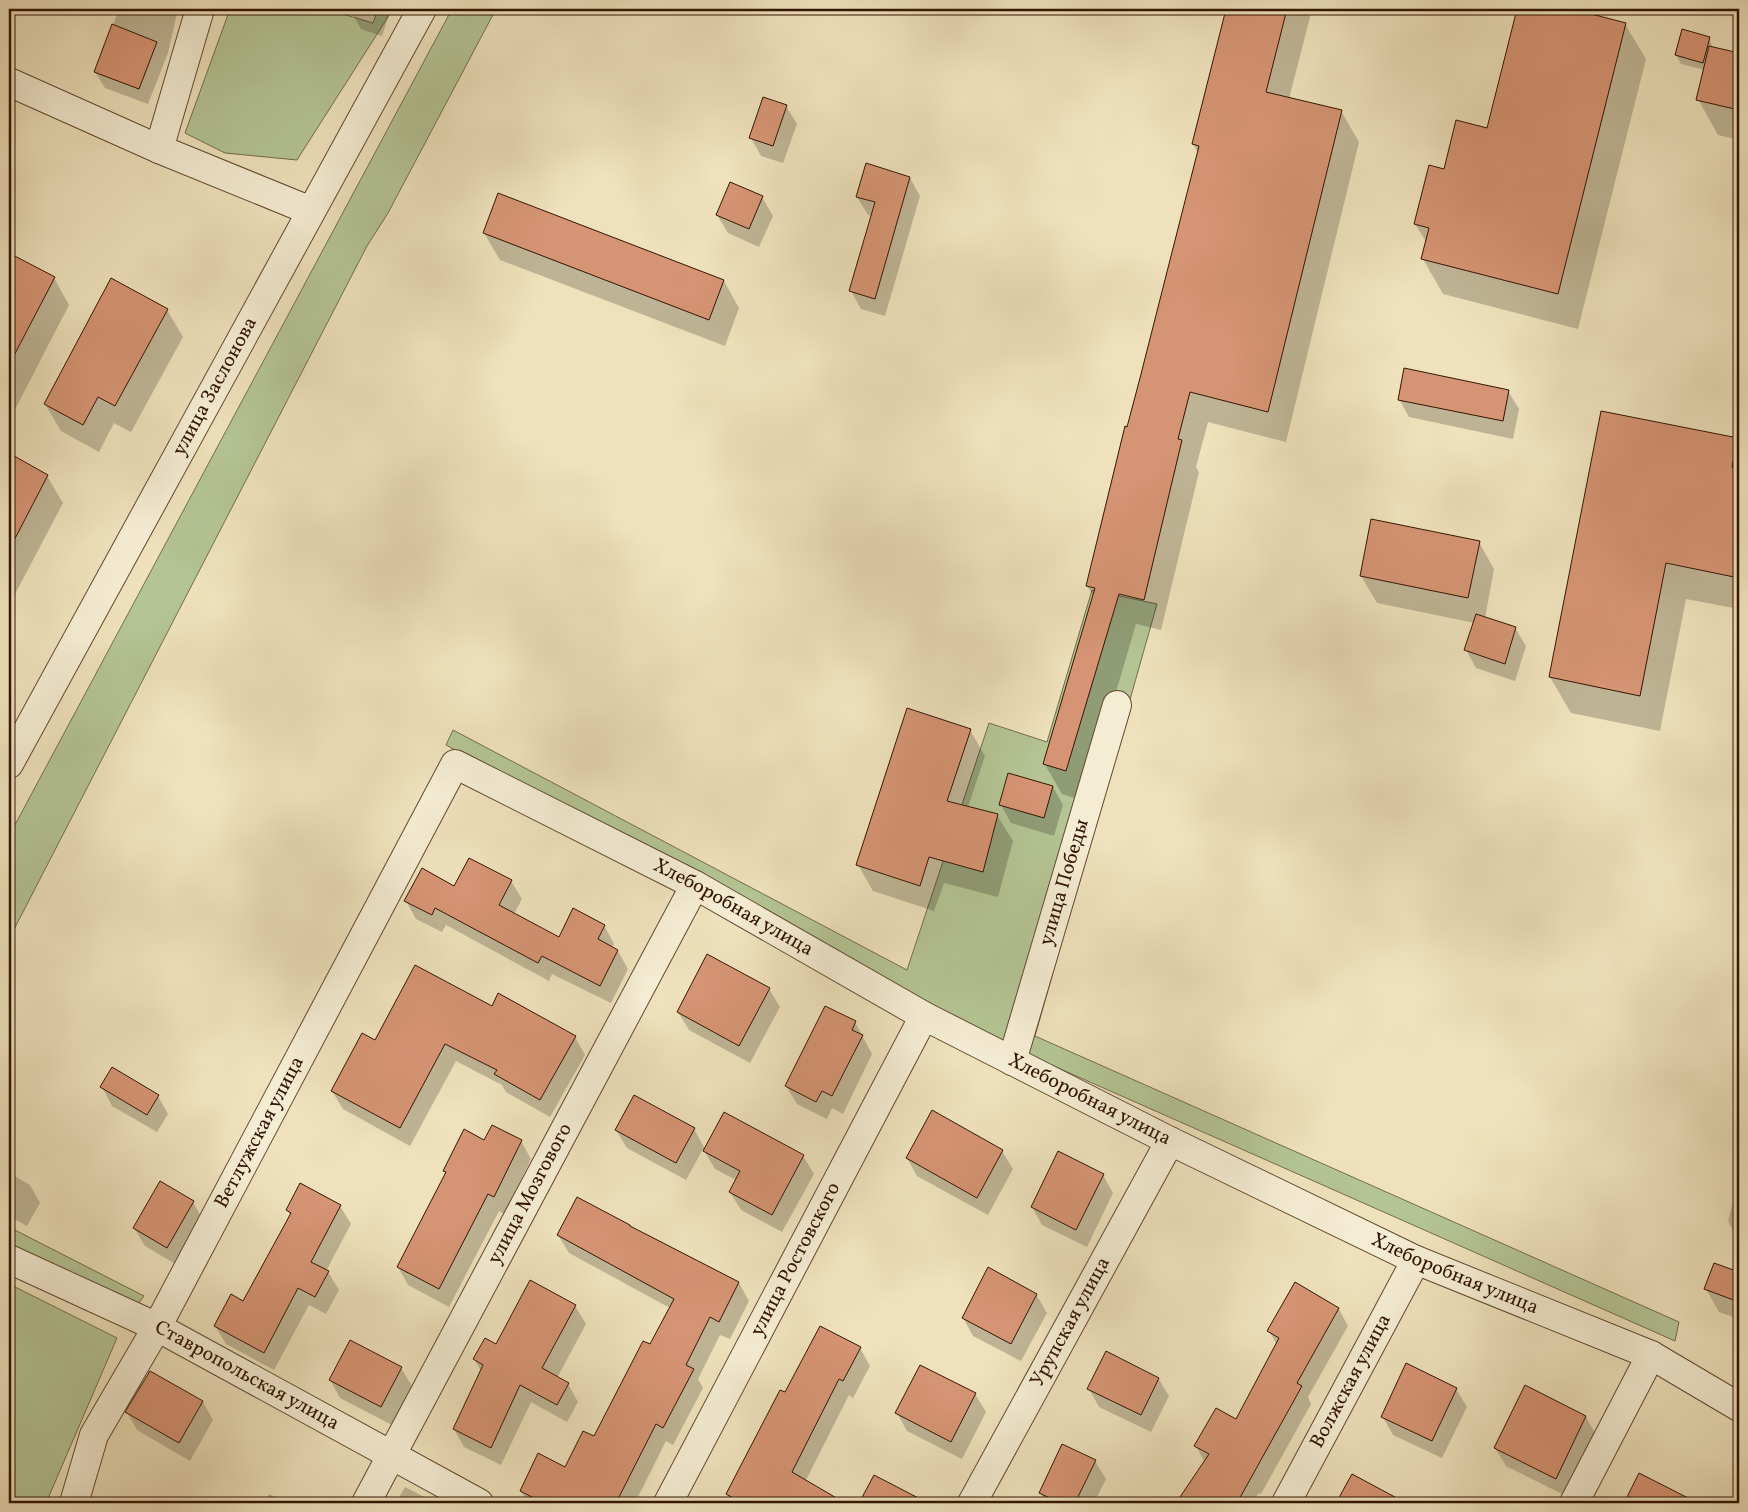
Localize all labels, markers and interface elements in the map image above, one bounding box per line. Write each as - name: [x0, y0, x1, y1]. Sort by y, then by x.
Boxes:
- street label: улица Заслонова: [166, 312, 265, 461]
- street label: улица Победы: [1033, 816, 1097, 949]
- street label: Хлеборобная улица: [648, 852, 818, 964]
- street label: Хлеборобная улица: [1003, 1047, 1176, 1153]
- street label: Ветлужская улица: [208, 1052, 312, 1213]
- street label: улица Мозгового: [481, 1118, 580, 1270]
- street label: улица Ростовского: [744, 1178, 848, 1342]
- street label: Хлеборобная улица: [1366, 1226, 1543, 1322]
- street label: Урупская улица: [1024, 1252, 1118, 1392]
- street label: Волжская улица: [1304, 1309, 1399, 1454]
- street label: Ставропольская улица: [149, 1314, 344, 1438]

